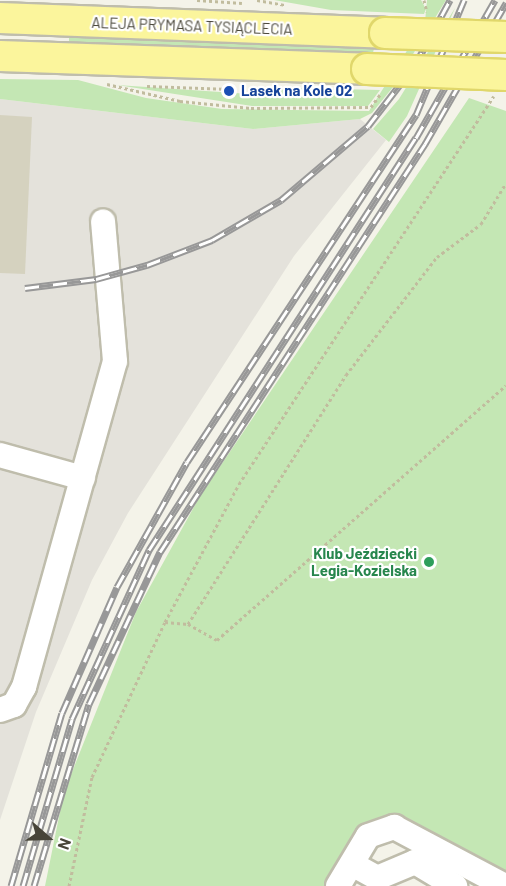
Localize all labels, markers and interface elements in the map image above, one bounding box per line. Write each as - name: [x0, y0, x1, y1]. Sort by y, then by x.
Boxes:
- street label: ALEJA PRYMASA TYSIĄCLECIA: [91, 13, 293, 39]
- place label: Lasek na Kole 02: [241, 82, 352, 100]
- marker: Lasek na Kole 02: [222, 84, 236, 98]
- place label: Klub Jeździecki Legia-Kozielska: [311, 544, 417, 579]
- marker: Klub Jeździecki Legia-Kozielska: [422, 555, 436, 569]
- north arrow: [18, 808, 78, 868]
- text: N: [55, 836, 76, 853]

